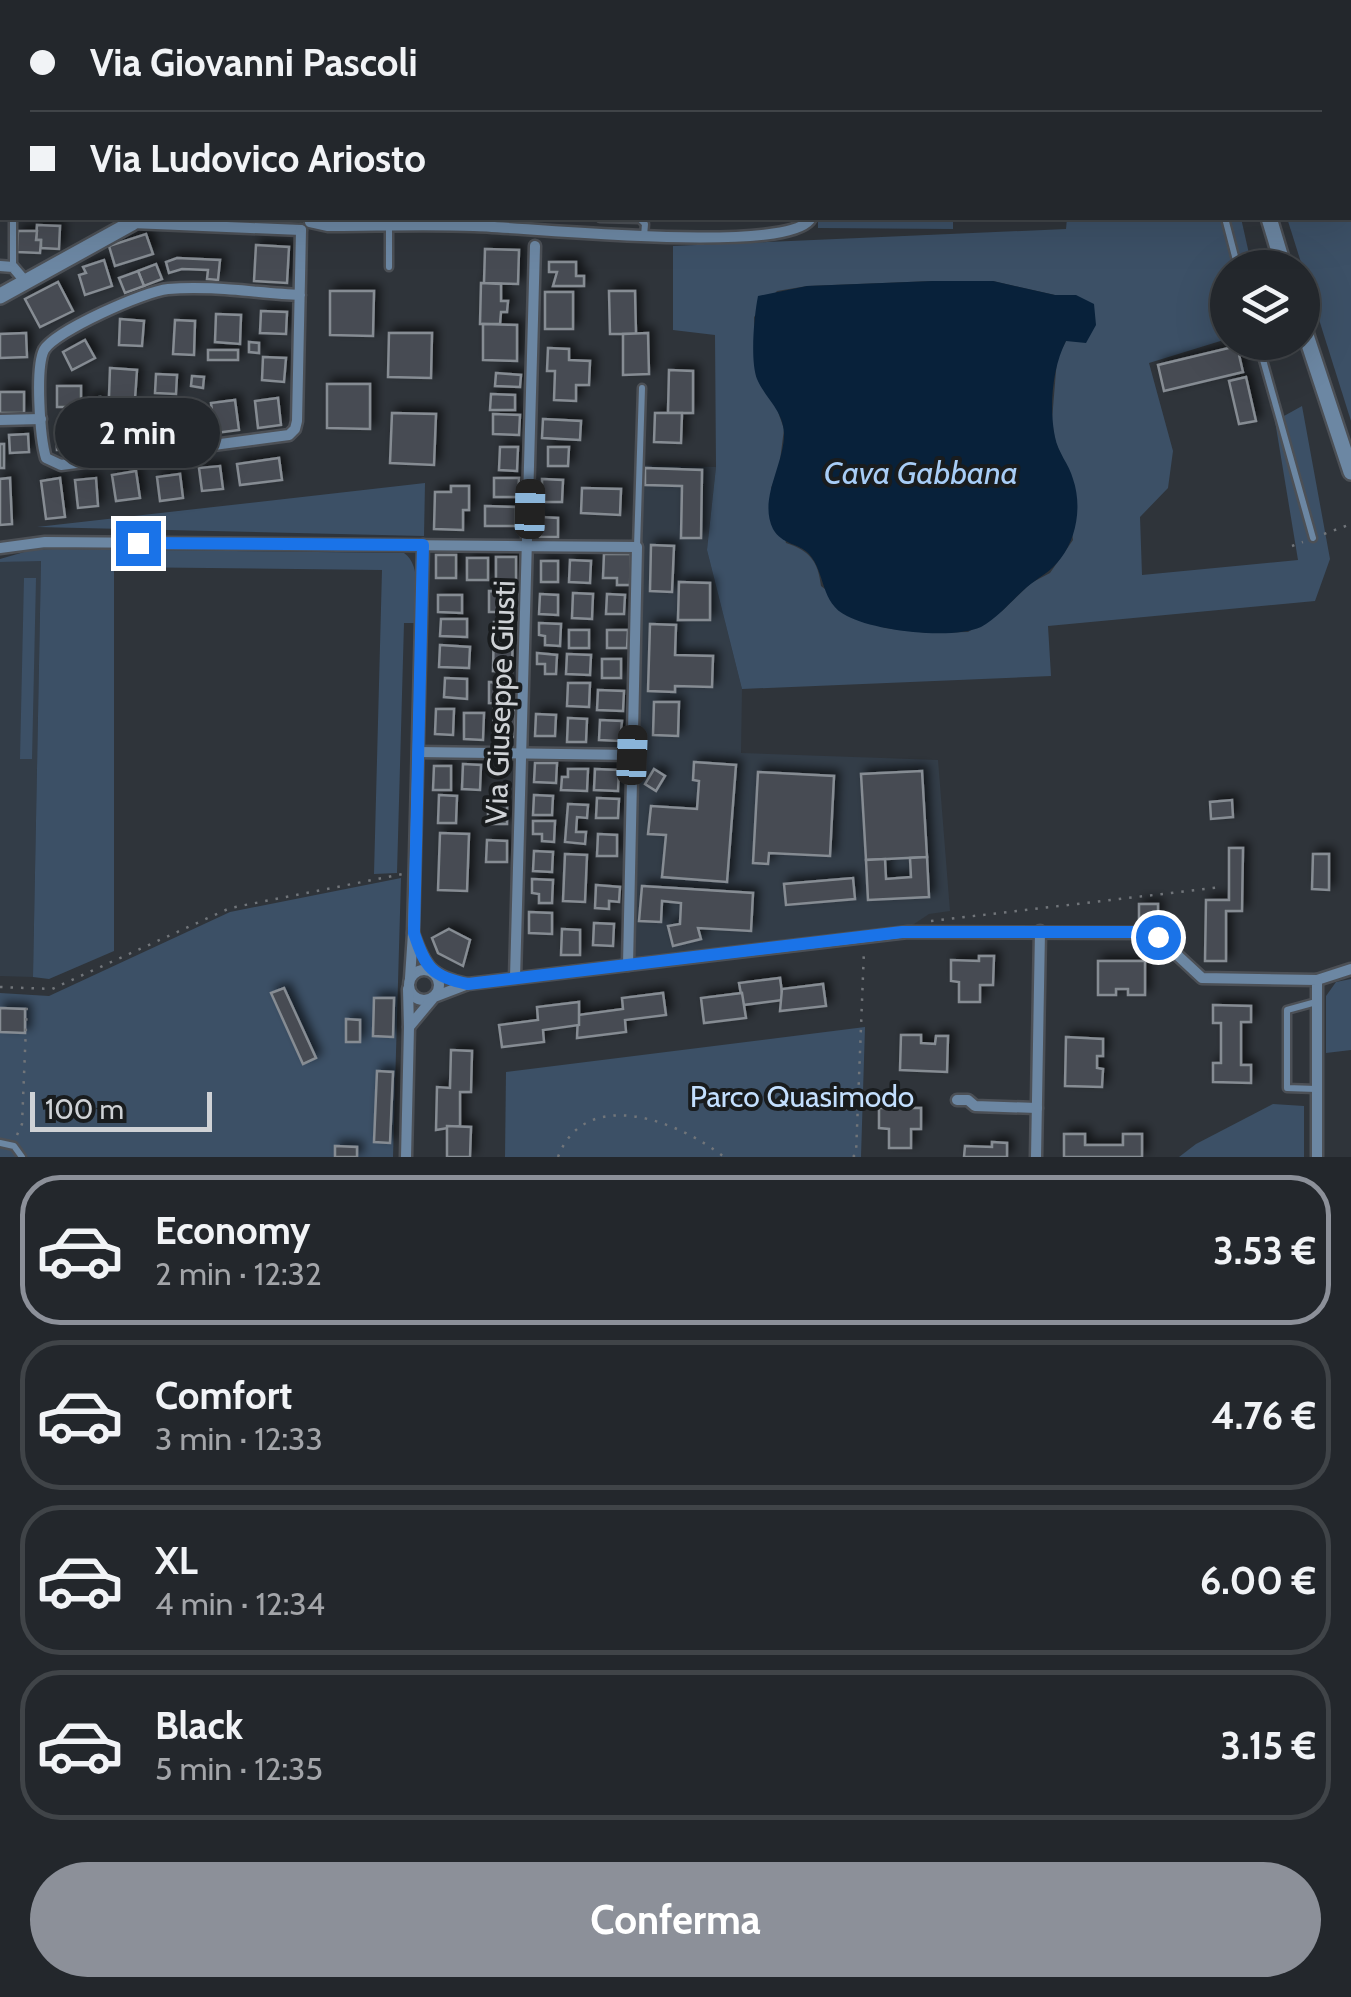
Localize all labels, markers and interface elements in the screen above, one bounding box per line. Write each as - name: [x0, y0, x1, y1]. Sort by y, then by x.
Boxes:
- text: Via Giovanni Pascoli: [90, 39, 418, 86]
- text: Via Ludovico Ariosto: [90, 135, 426, 182]
- map controls: [1210, 250, 1320, 360]
- button: layers: [1210, 250, 1320, 360]
- callout: 2 min: [56, 398, 220, 468]
- text: 2 min: [99, 413, 176, 452]
- water label: Cava Gabbana: [824, 453, 1018, 492]
- car: [514, 479, 546, 539]
- route end: [116, 521, 161, 566]
- street label: Via Giuseppe Giusti: [477, 580, 523, 824]
- car: [616, 724, 648, 786]
- route start: [1136, 915, 1181, 960]
- park label: Parco Quasimodo: [690, 1078, 914, 1115]
- scale bar: [30, 1087, 212, 1132]
- text: 100 m: [45, 1092, 124, 1126]
- icon: car: [35, 1205, 125, 1295]
- text: Economy: [155, 1207, 310, 1254]
- text: 3.53 €: [1213, 1227, 1316, 1274]
- text: 2 min · 12:32: [155, 1254, 322, 1293]
- icon: car: [35, 1370, 125, 1460]
- text: Comfort: [155, 1372, 292, 1419]
- text: 4.76 €: [1211, 1392, 1316, 1439]
- text: 3 min · 12:33: [155, 1419, 323, 1458]
- icon: car: [35, 1535, 125, 1625]
- text: XL: [155, 1537, 198, 1584]
- text: 6.00 €: [1200, 1557, 1316, 1604]
- text: 4 min · 12:34: [155, 1584, 325, 1623]
- icon: car: [35, 1700, 125, 1790]
- text: Black: [155, 1702, 243, 1749]
- text: 3.15 €: [1220, 1722, 1316, 1769]
- text: 5 min · 12:35: [155, 1749, 323, 1788]
- button: Conferma: [30, 1862, 1321, 1977]

